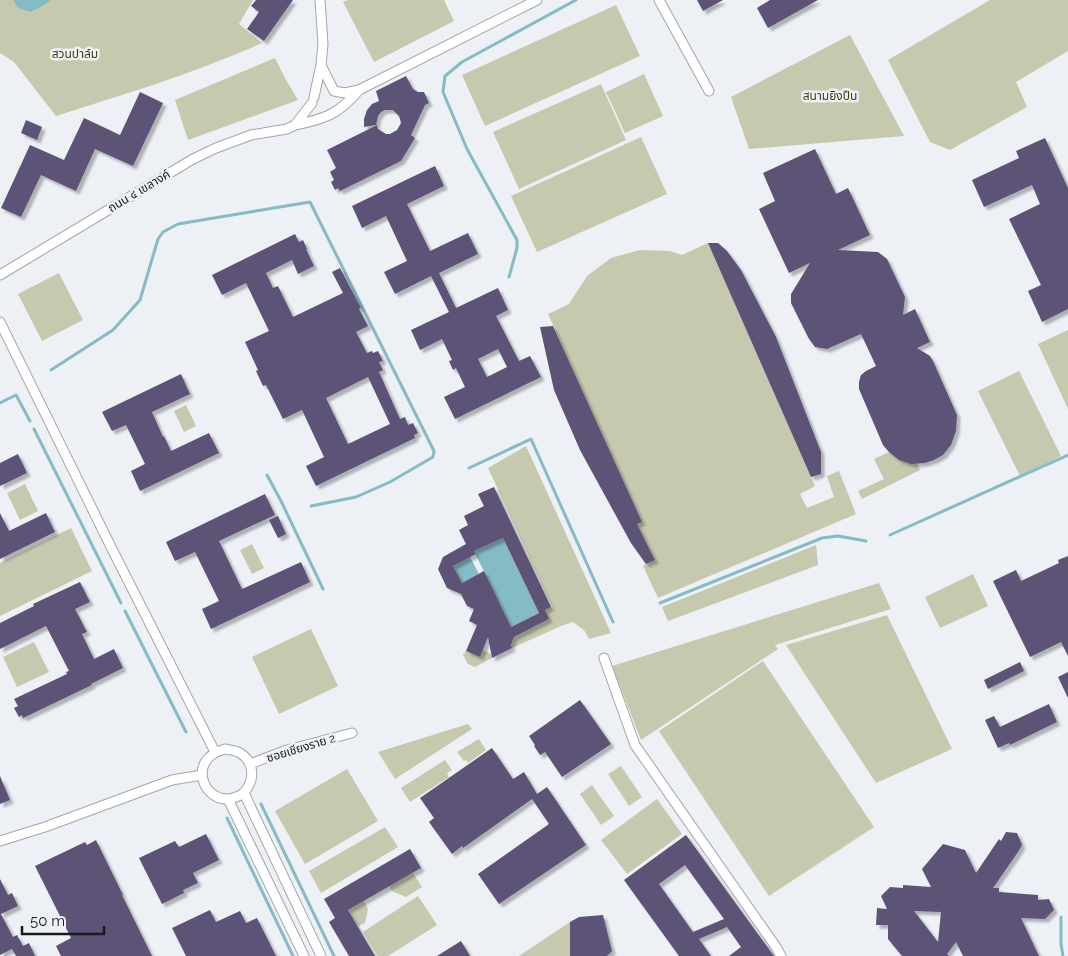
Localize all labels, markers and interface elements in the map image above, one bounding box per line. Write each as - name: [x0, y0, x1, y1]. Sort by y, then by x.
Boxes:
- park label: สวนปาล์ม: [52, 47, 98, 61]
- park label: สนามยิงปืน: [803, 89, 857, 103]
- street label: ถนน ๔ เขลางค์: [105, 167, 173, 215]
- street label: ซอยเชียงราย 2: [265, 731, 337, 765]
- scale bar: [22, 904, 105, 936]
- text: 50 m: [30, 912, 65, 930]

